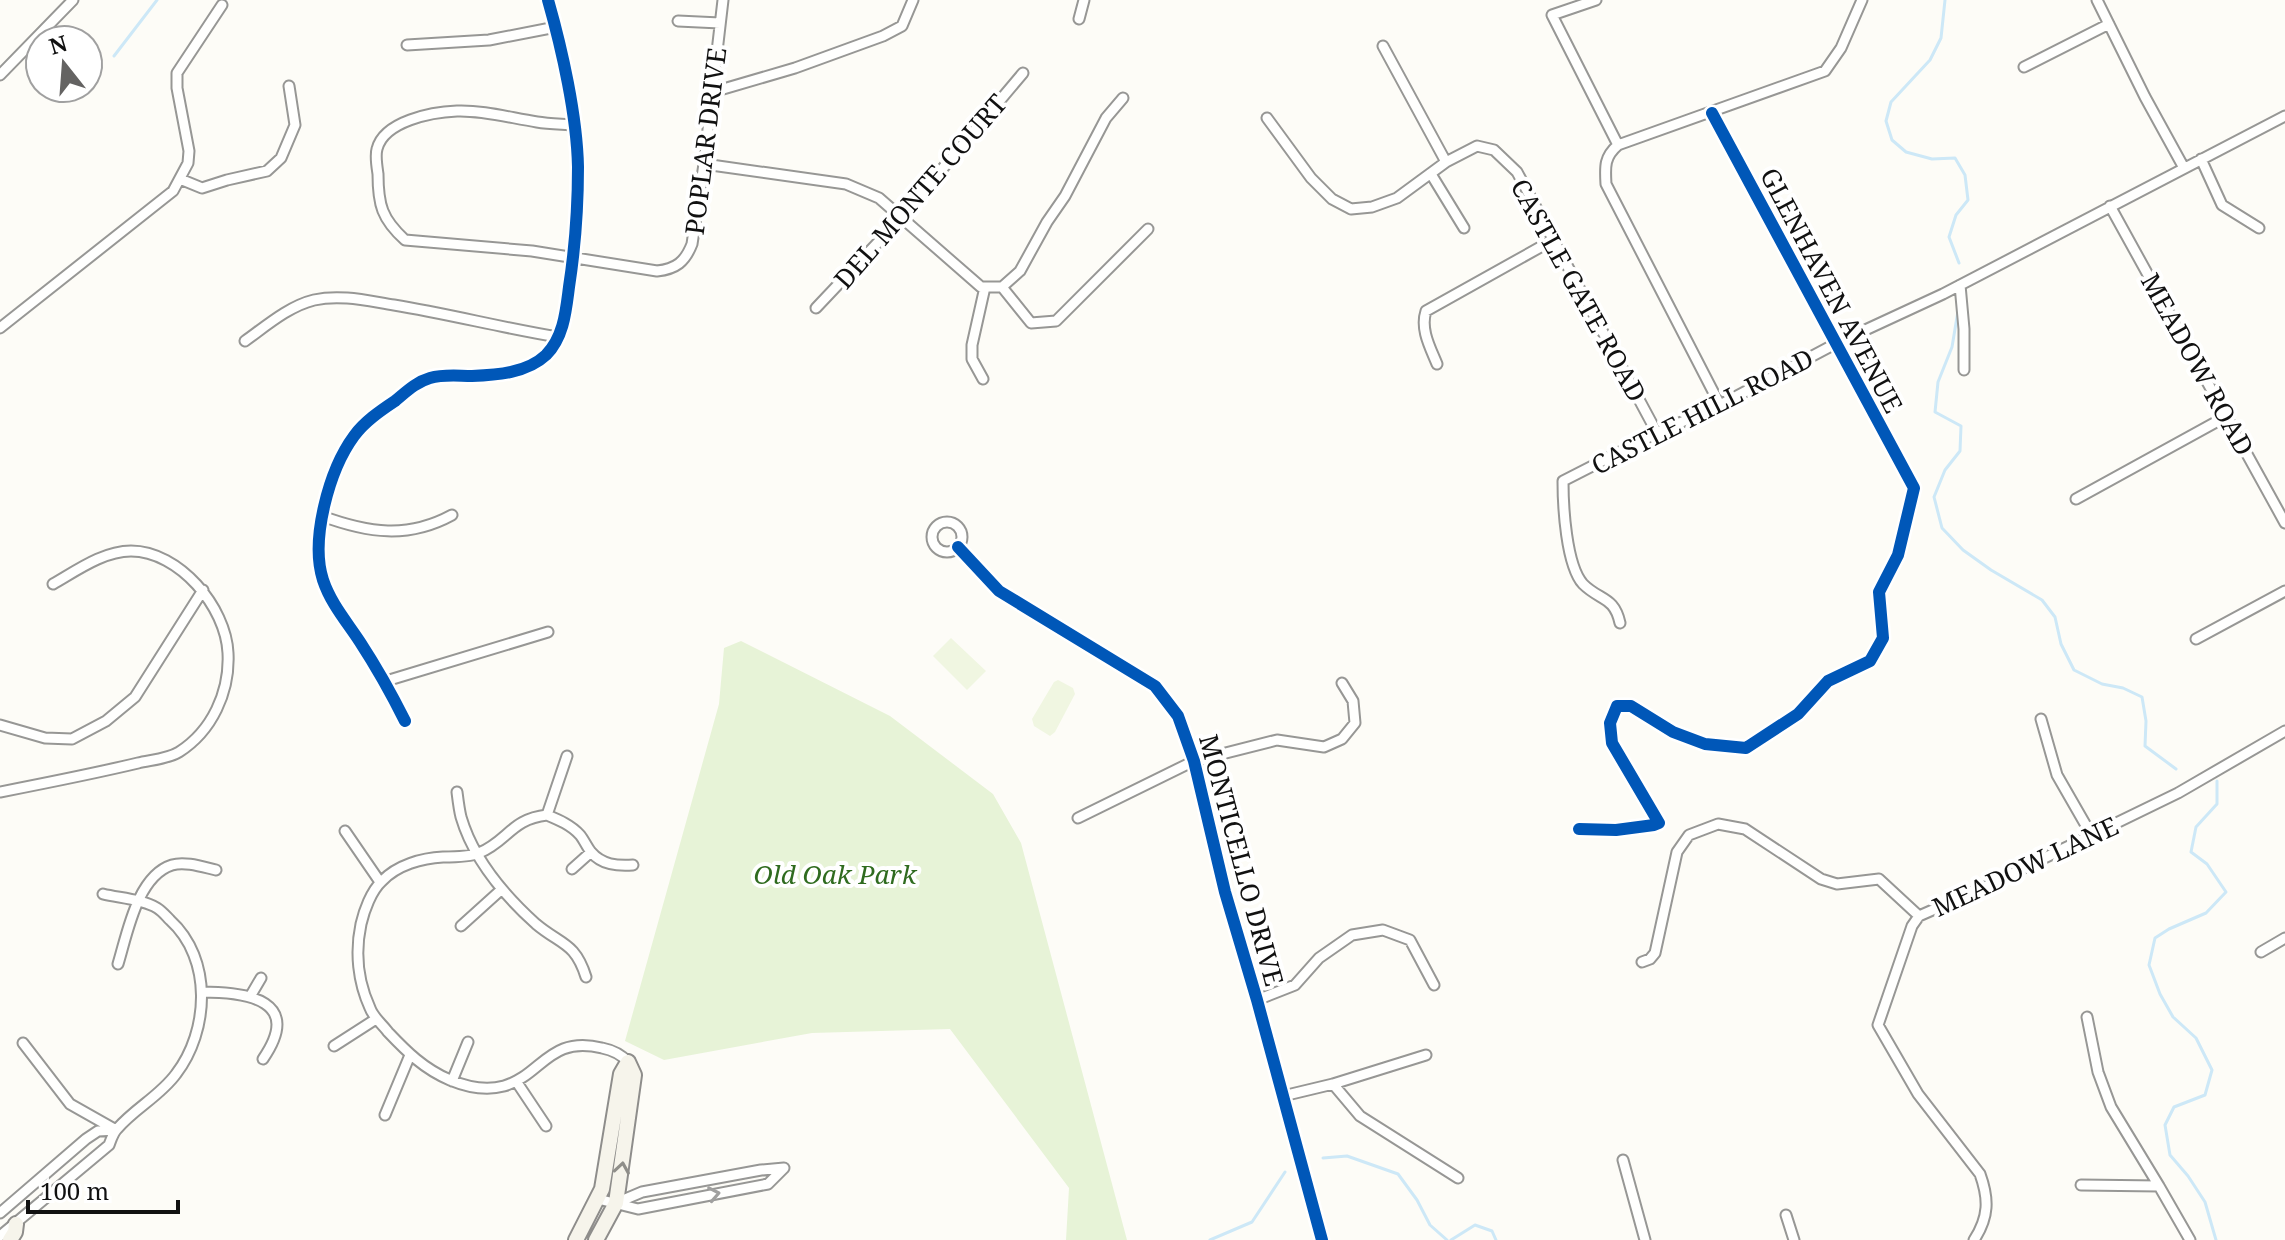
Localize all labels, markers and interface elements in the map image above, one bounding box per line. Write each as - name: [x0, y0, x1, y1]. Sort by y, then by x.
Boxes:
- north arrow: [24, 24, 104, 104]
- text: N: [45, 27, 71, 61]
- street label: POPLAR DRIVE: [676, 45, 734, 237]
- street label: DEL MONTE COURT: [825, 86, 1015, 296]
- street label: GLENHAVEN AVENUE: [1752, 161, 1912, 419]
- street label: CASTLE GATE ROAD: [1503, 172, 1655, 408]
- street label: MEADOW ROAD: [2133, 266, 2263, 462]
- street label: CASTLE HILL ROAD: [1585, 339, 1819, 483]
- street label: MONTICELLO DRIVE: [1191, 730, 1293, 990]
- street label: MEADOW LANE: [1926, 807, 2124, 925]
- park label: Old Oak Park: [753, 856, 918, 892]
- one-way arrow: [613, 1161, 630, 1175]
- scale bar: [28, 1164, 178, 1214]
- text: 100 m: [40, 1174, 109, 1207]
- one-way arrow: [707, 1187, 720, 1204]

